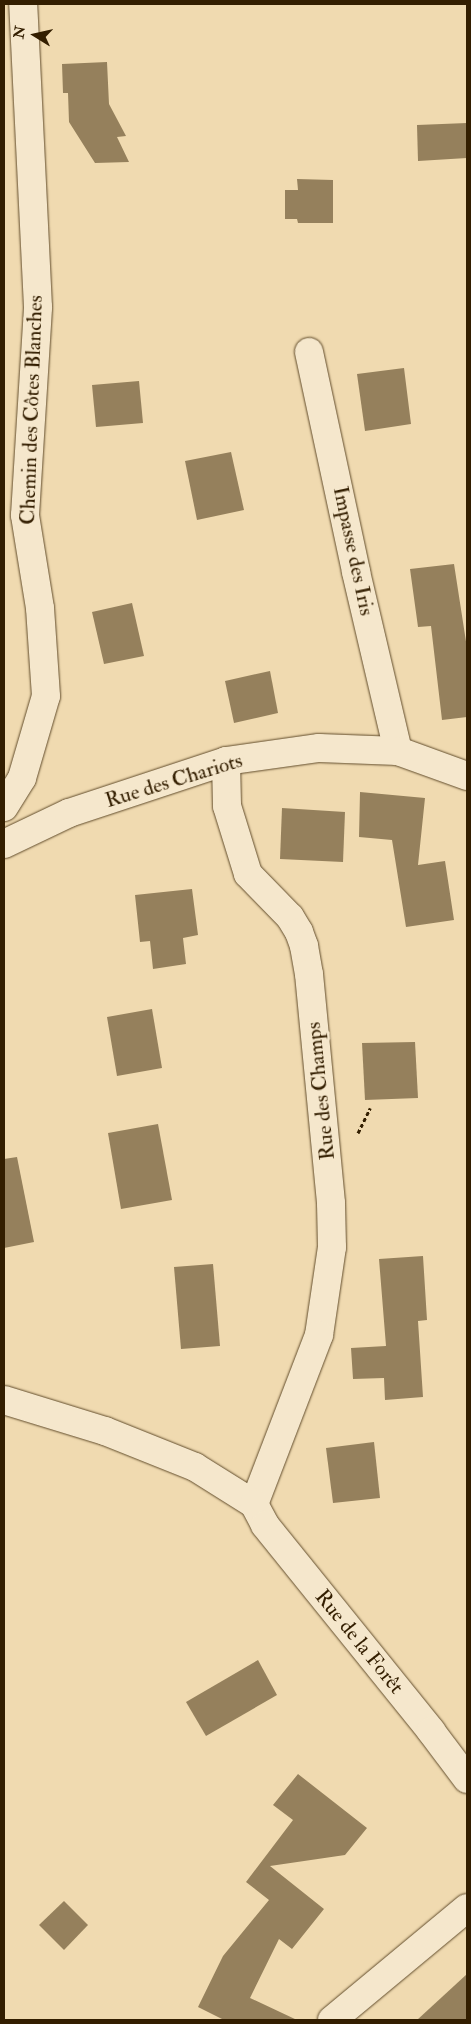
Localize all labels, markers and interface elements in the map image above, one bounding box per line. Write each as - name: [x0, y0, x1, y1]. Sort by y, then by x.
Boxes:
- north arrow: [10, 10, 60, 60]
- text: N: [10, 25, 29, 40]
- street label: Chemin des Côtes Blanches: [15, 295, 49, 525]
- street label: Impasse des Iris: [327, 484, 379, 618]
- street label: Rue des Chariots: [102, 748, 246, 814]
- street label: Rue des Champs: [301, 1021, 341, 1161]
- street label: Rue de la Forêt: [309, 1585, 409, 1699]

